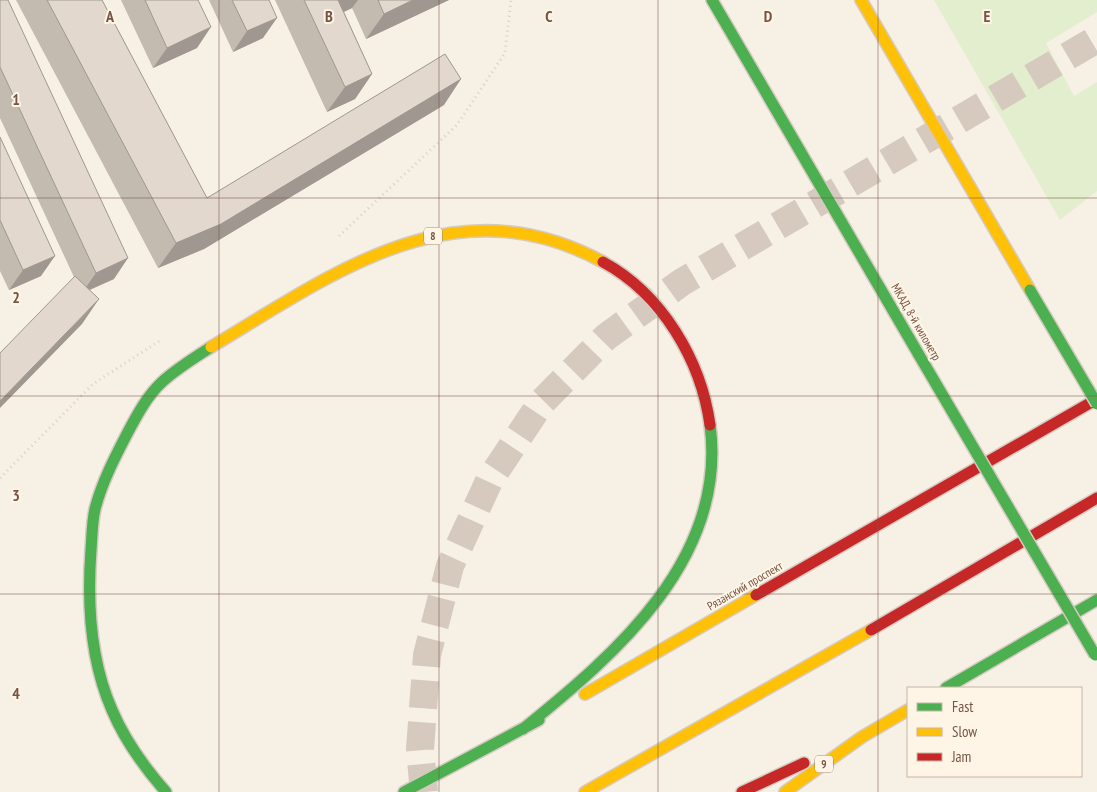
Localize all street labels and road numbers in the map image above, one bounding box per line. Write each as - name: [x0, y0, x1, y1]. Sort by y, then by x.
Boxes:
- road number: 8: [424, 228, 442, 245]
- street label: МКАД, 8-й километр: [888, 280, 945, 363]
- street label: Рязанский проспект: [704, 558, 785, 613]
- road number: 9: [815, 756, 833, 772]

